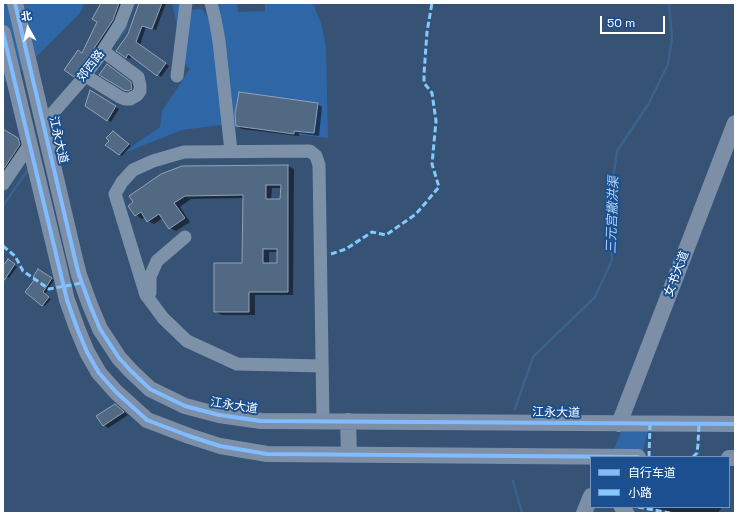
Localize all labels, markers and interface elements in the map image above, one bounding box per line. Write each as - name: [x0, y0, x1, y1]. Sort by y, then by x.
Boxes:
- north arrow: [8, 8, 48, 48]
- text: 北: [20, 8, 33, 24]
- scale bar: [602, 8, 667, 34]
- text: 50 m: [607, 15, 635, 31]
- street label: 郊西路: [74, 47, 108, 85]
- street label: 江永大道: [46, 115, 70, 165]
- water label: 三元宫撇洪渠: [604, 176, 622, 254]
- street label: 女书大道: [662, 249, 692, 299]
- street label: 江永大道: [209, 395, 259, 417]
- street label: 江永大道: [532, 405, 580, 421]
- legend: [590, 456, 730, 508]
- text: 自行车道: [628, 465, 676, 481]
- text: 小路: [628, 485, 652, 501]

